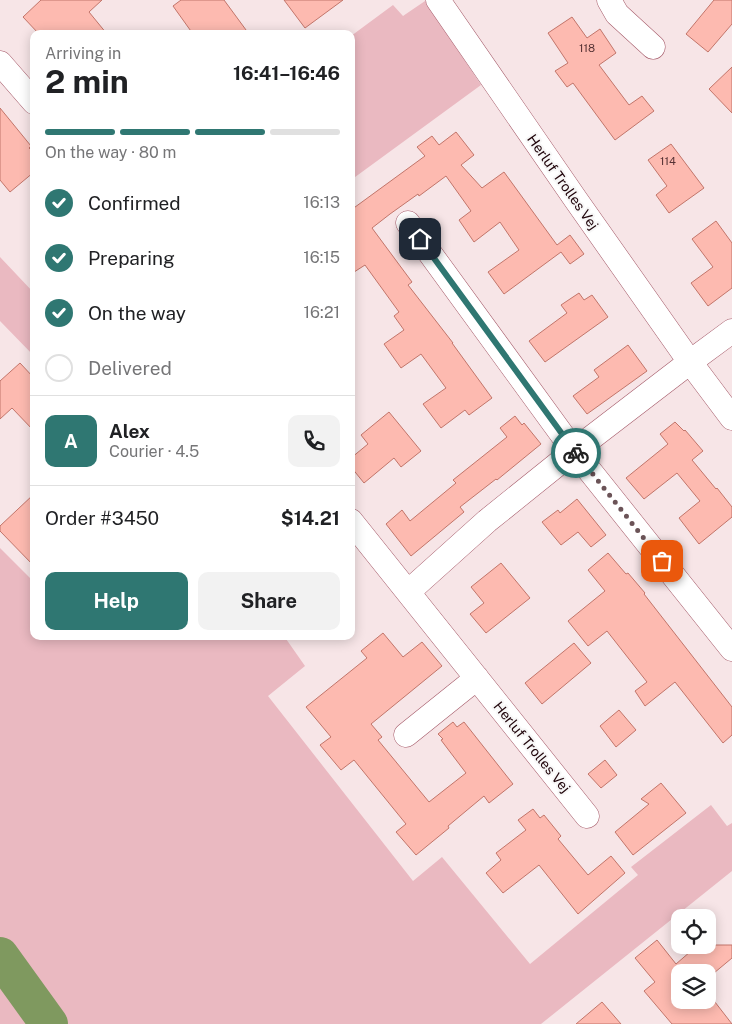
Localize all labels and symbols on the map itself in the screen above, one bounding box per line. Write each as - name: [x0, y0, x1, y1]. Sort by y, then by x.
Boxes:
- house number: 118: [579, 42, 595, 54]
- street label: Herluf Trolles Vej: [524, 131, 602, 233]
- house number: 114: [660, 155, 676, 167]
- pin: [399, 218, 441, 260]
- courier: [551, 428, 601, 478]
- pin: [641, 540, 683, 582]
- street label: Herluf Trolles Vej: [490, 698, 574, 796]

